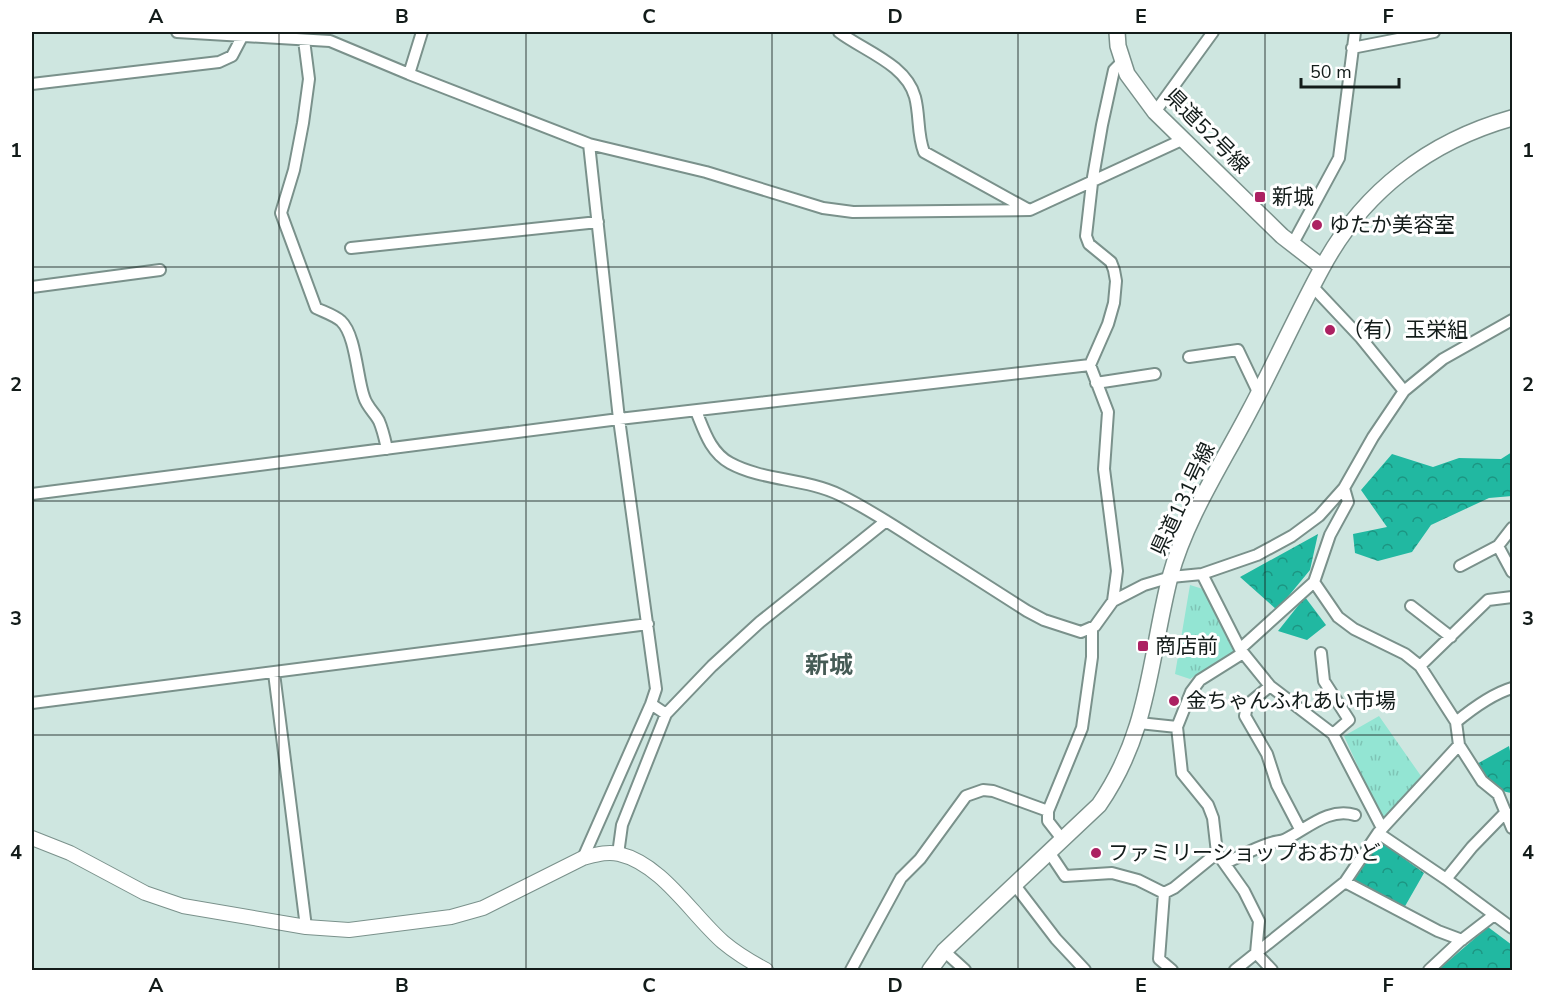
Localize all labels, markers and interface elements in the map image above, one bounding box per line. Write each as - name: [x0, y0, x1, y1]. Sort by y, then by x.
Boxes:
- text: A: [149, 3, 164, 30]
- text: B: [395, 3, 409, 30]
- text: C: [642, 3, 656, 30]
- text: D: [887, 3, 903, 30]
- text: E: [1135, 3, 1147, 30]
- text: F: [1382, 3, 1394, 30]
- scale bar: [1301, 51, 1398, 89]
- text: 50 m: [1310, 60, 1352, 84]
- street label: 県道52号線: [1158, 82, 1256, 180]
- text: 1: [10, 137, 22, 164]
- text: 1: [1522, 137, 1534, 164]
- place label: 新城: [1272, 183, 1314, 211]
- marker: 新城: [1253, 190, 1267, 204]
- place label: ゆたか美容室: [1329, 211, 1455, 239]
- marker: ゆたか美容室: [1310, 218, 1324, 232]
- place label: （有）玉栄組: [1342, 316, 1468, 344]
- marker: （有）玉栄組: [1323, 323, 1337, 337]
- text: 2: [10, 371, 22, 398]
- text: 2: [1522, 371, 1534, 398]
- street label: 県道131号線: [1145, 438, 1221, 560]
- text: 3: [10, 605, 22, 632]
- text: 3: [1522, 605, 1534, 632]
- place label: 商店前: [1155, 632, 1218, 660]
- marker: 商店前: [1136, 639, 1150, 653]
- district label: 新城: [805, 649, 853, 681]
- place label: 金ちゃんふれあい市場: [1186, 687, 1396, 715]
- marker: 金ちゃんふれあい市場: [1167, 694, 1181, 708]
- text: 4: [10, 839, 22, 866]
- place label: ファミリーショップおおかど: [1108, 839, 1381, 867]
- text: 4: [1522, 839, 1534, 866]
- marker: ファミリーショップおおかど: [1089, 846, 1103, 860]
- text: A: [149, 972, 164, 999]
- text: B: [395, 972, 409, 999]
- text: C: [642, 972, 656, 999]
- text: D: [887, 972, 903, 999]
- text: E: [1135, 972, 1147, 999]
- text: F: [1382, 972, 1394, 999]

